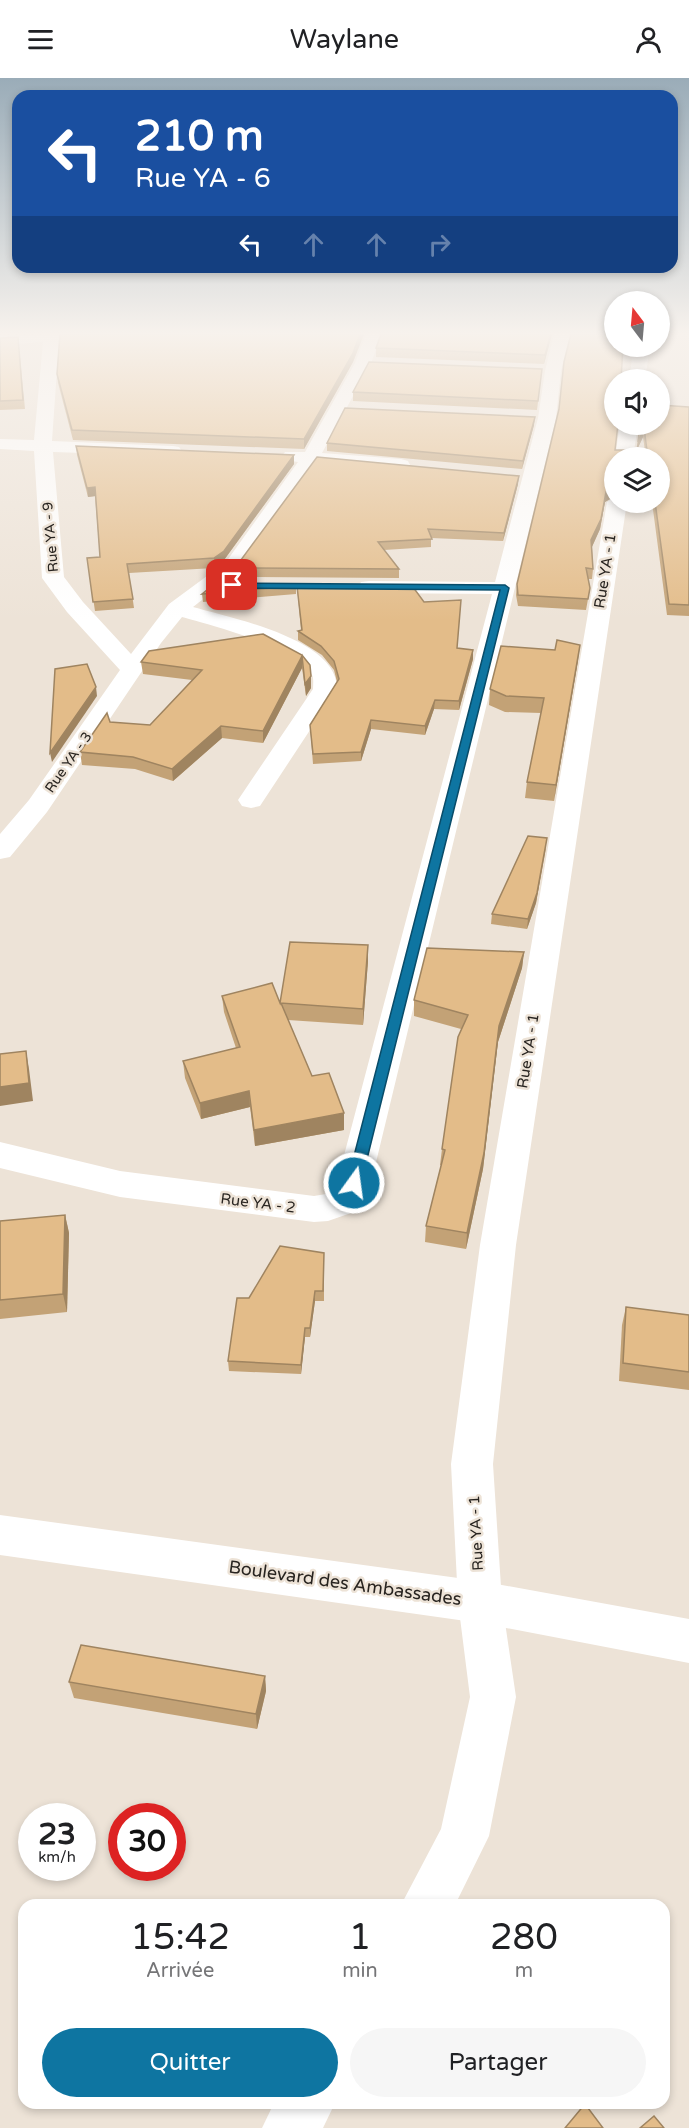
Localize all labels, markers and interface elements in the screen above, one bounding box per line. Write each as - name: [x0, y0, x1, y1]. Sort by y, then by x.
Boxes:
- icon: menu: [24, 23, 57, 56]
- text: Waylane: [290, 23, 399, 56]
- icon: person: [632, 23, 665, 56]
- text: 210 m: [135, 111, 264, 162]
- icon: left: [36, 114, 114, 192]
- text: Rue YA - 6: [135, 162, 271, 195]
- icon: left: [234, 228, 267, 261]
- icon: ahead: [297, 228, 330, 261]
- icon: ahead: [360, 228, 393, 261]
- icon: right: [423, 228, 456, 261]
- north arrow: [604, 291, 670, 357]
- map controls: [604, 291, 670, 513]
- button: sound: [604, 369, 670, 435]
- button: layers: [604, 447, 670, 513]
- street label: Rue YA - 9: [39, 501, 62, 573]
- street label: Rue YA - 1: [590, 532, 620, 610]
- pin: [206, 559, 257, 610]
- icon: arrive: [215, 568, 248, 601]
- street label: Rue YA - 3: [41, 729, 96, 796]
- street label: Rue YA - 1: [513, 1012, 543, 1090]
- position arrow: [322, 1151, 386, 1215]
- street label: Rue YA - 2: [219, 1189, 297, 1217]
- street label: Rue YA - 1: [465, 1495, 487, 1571]
- street label: Boulevard des Ambassades: [227, 1556, 463, 1610]
- speed limit sign: 30: [108, 1803, 186, 1881]
- text: 23: [38, 1816, 76, 1853]
- text: km/h: [38, 1848, 76, 1866]
- text: 15:42: [130, 1916, 230, 1959]
- text: 1: [349, 1916, 371, 1959]
- text: 280: [490, 1916, 558, 1959]
- text: Arrivée: [146, 1959, 214, 1983]
- text: min: [342, 1959, 378, 1983]
- text: m: [515, 1959, 533, 1983]
- button: Quitter: [42, 2028, 338, 2097]
- button: Partager: [350, 2028, 646, 2097]

